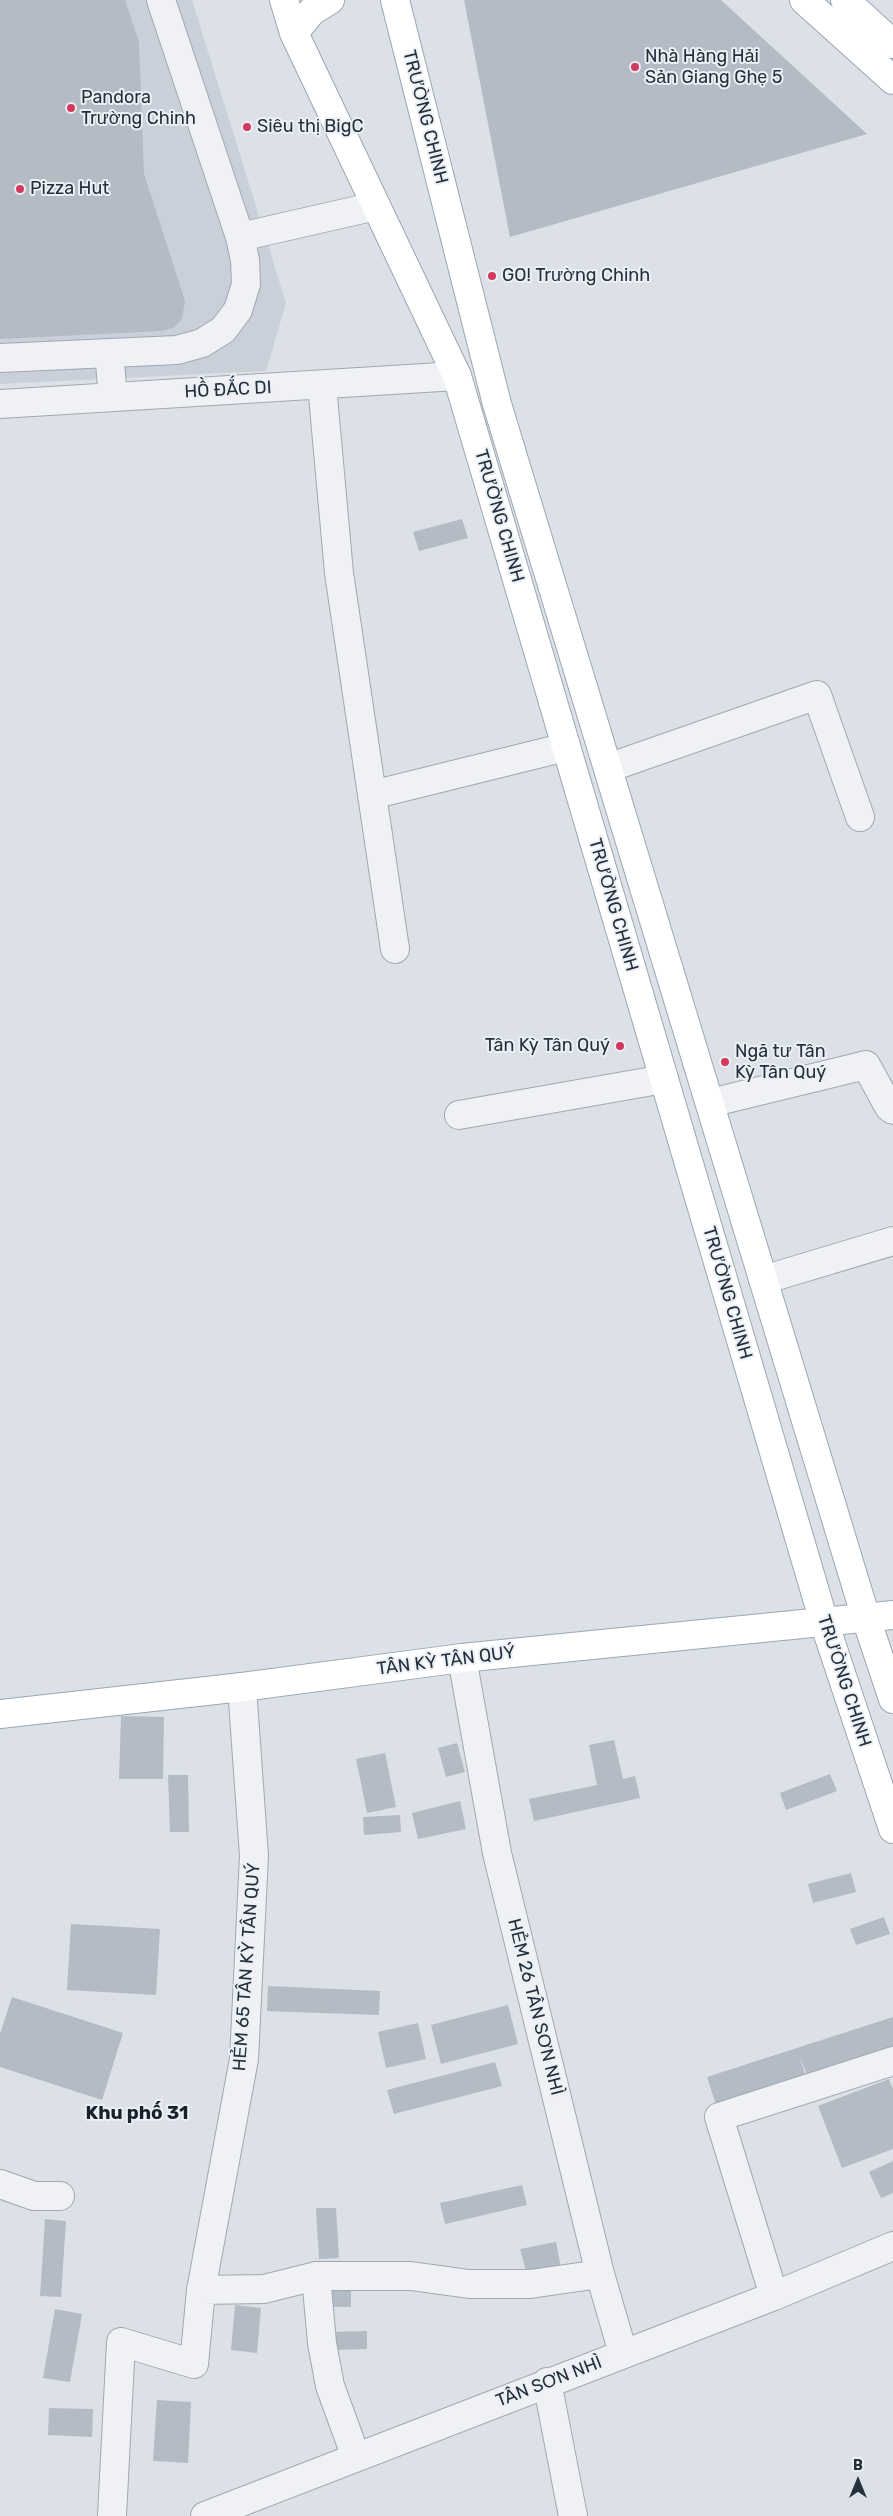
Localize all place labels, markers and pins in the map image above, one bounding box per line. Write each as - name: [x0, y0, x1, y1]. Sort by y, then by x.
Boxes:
- place label: Nhà Hàng Hải Sản Giang Ghẹ 5: [645, 46, 782, 88]
- marker: Nhà Hàng Hải Sản Giang Ghẹ 5: [629, 61, 641, 73]
- place label: Pandora Trường Chinh: [81, 87, 196, 130]
- marker: Pandora Trường Chinh: [65, 102, 77, 114]
- place label: Siêu thị BigC: [257, 116, 363, 138]
- marker: Siêu thị BigC: [241, 121, 253, 133]
- place label: Pizza Hut: [30, 178, 109, 200]
- marker: Pizza Hut: [14, 183, 26, 195]
- place label: GO! Trường Chinh: [502, 265, 650, 287]
- marker: GO! Trường Chinh: [486, 270, 498, 282]
- place label: Tân Kỳ Tân Quý: [485, 1035, 610, 1057]
- marker: Tân Kỳ Tân Quý: [614, 1040, 626, 1052]
- place label: Ngã tư Tân Kỳ Tân Quý: [735, 1041, 826, 1084]
- marker: Ngã tư Tân Kỳ Tân Quý: [719, 1056, 731, 1068]

